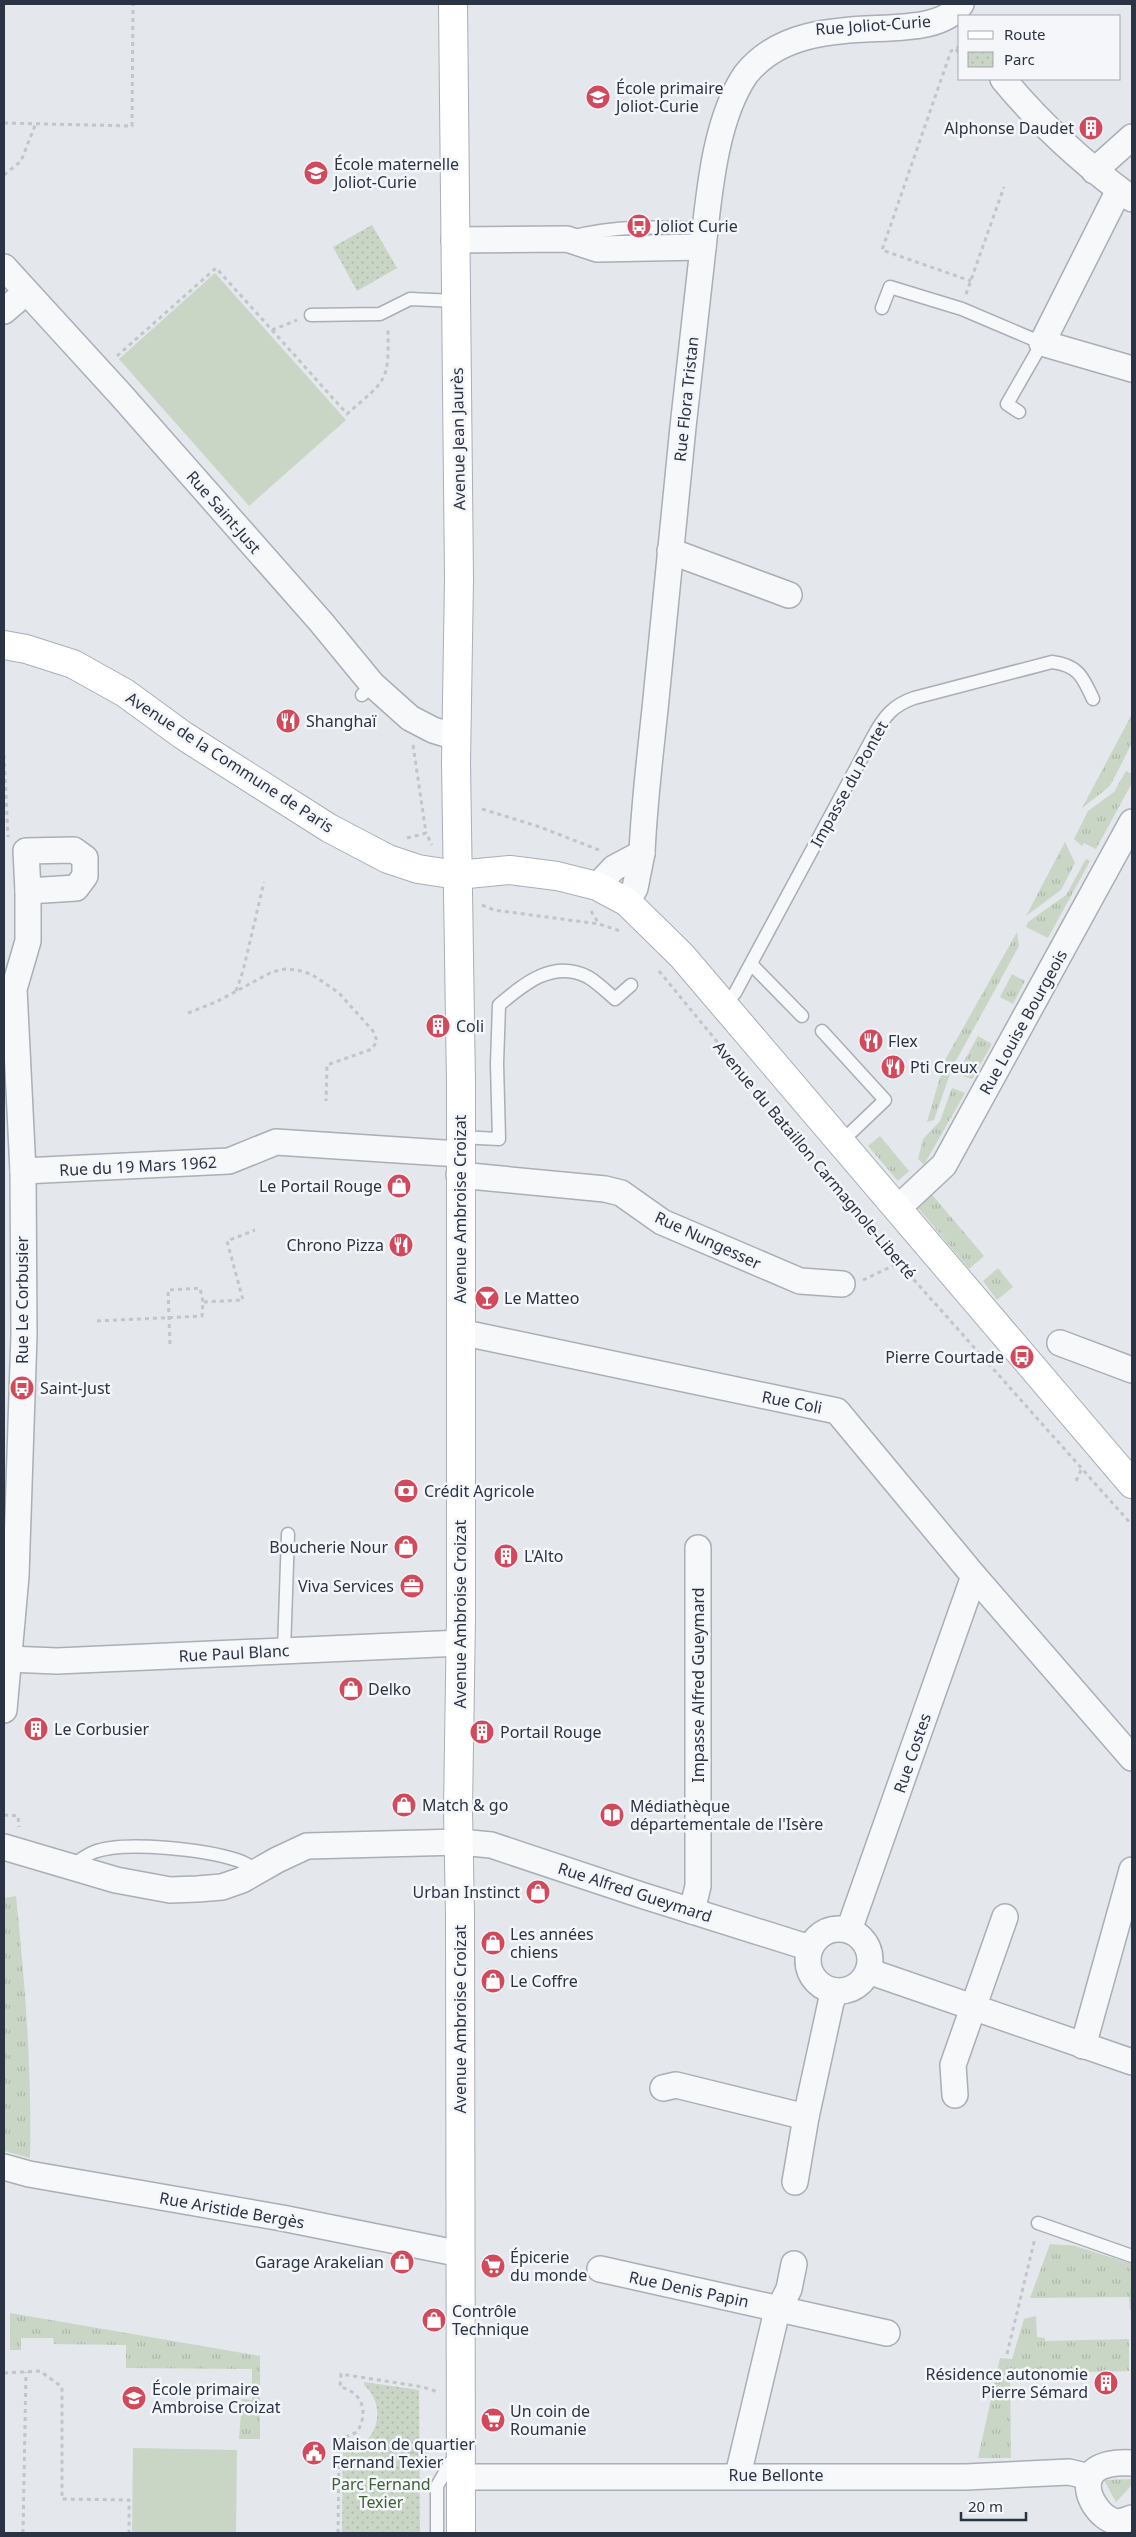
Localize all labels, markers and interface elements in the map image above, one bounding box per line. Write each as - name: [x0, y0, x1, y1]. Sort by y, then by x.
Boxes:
- street label: Rue Joliot-Curie: [815, 10, 931, 40]
- legend: [958, 15, 1121, 80]
- text: Route: [1004, 24, 1046, 44]
- text: Parc: [1004, 49, 1035, 69]
- place label: École primaire Joliot-Curie: [614, 77, 724, 117]
- school or university icon: École primaire Joliot-Curie: [585, 84, 611, 110]
- building icon: Alphonse Daudet: [1078, 115, 1104, 141]
- place label: Alphonse Daudet: [944, 117, 1074, 139]
- place label: École maternelle Joliot-Curie: [332, 153, 459, 193]
- school or university icon: École maternelle Joliot-Curie: [303, 160, 329, 186]
- bus stop icon: Joliot Curie: [626, 213, 652, 239]
- place label: Joliot Curie: [654, 215, 738, 237]
- street label: Rue Flora Tristan: [668, 335, 704, 463]
- street label: Avenue Jean Jaurès: [446, 367, 470, 511]
- street label: Rue Saint-Just: [182, 466, 266, 558]
- street label: Avenue de la Commune de Paris: [122, 686, 338, 838]
- restaurant icon: Shanghaï: [275, 708, 301, 734]
- place label: Shanghaï: [306, 710, 377, 732]
- street label: Impasse du Pontet: [805, 717, 893, 851]
- street label: Rue Louise Bourgeois: [974, 946, 1072, 1098]
- building icon: Coli: [425, 1013, 451, 1039]
- place label: Coli: [456, 1015, 484, 1037]
- restaurant icon: Flex: [858, 1028, 884, 1054]
- place label: Flex: [888, 1030, 918, 1052]
- street label: Avenue du Bataillon Carmagnole-Liberté: [709, 1036, 921, 1284]
- restaurant icon: Pti Creux: [880, 1054, 906, 1080]
- place label: Pti Creux: [910, 1056, 978, 1078]
- street label: Avenue Ambroise Croizat: [449, 1114, 471, 1303]
- street label: Rue du 19 Mars 1962: [59, 1151, 217, 1181]
- shop icon: Le Portail Rouge: [386, 1173, 412, 1199]
- place label: Le Portail Rouge: [259, 1175, 382, 1197]
- street label: Rue Nungesser: [651, 1206, 765, 1274]
- restaurant icon: Chrono Pizza: [388, 1232, 414, 1258]
- place label: Chrono Pizza: [286, 1234, 384, 1256]
- street label: Rue Le Corbusier: [11, 1236, 33, 1364]
- bar icon: Le Matteo: [474, 1285, 500, 1311]
- place label: Le Matteo: [504, 1287, 579, 1309]
- bus stop icon: Pierre Courtade: [1009, 1344, 1035, 1370]
- place label: Pierre Courtade: [885, 1346, 1004, 1368]
- bus stop icon: Saint-Just: [9, 1375, 35, 1401]
- place label: Saint-Just: [40, 1377, 111, 1399]
- street label: Rue Coli: [760, 1385, 824, 1419]
- bank icon: Crédit Agricole: [393, 1478, 419, 1504]
- place label: Crédit Agricole: [424, 1480, 535, 1502]
- street label: Avenue Ambroise Croizat: [449, 1519, 471, 1708]
- shop icon: Boucherie Nour: [393, 1534, 419, 1560]
- place label: Boucherie Nour: [269, 1536, 388, 1558]
- building icon: L'Alto: [493, 1543, 519, 1569]
- place label: L'Alto: [524, 1545, 563, 1567]
- office icon: Viva Services: [399, 1573, 425, 1599]
- place label: Viva Services: [298, 1575, 394, 1597]
- street label: Impasse Alfred Gueymard: [687, 1587, 709, 1783]
- street label: Rue Paul Blanc: [178, 1639, 290, 1667]
- shop icon: Delko: [338, 1676, 364, 1702]
- place label: Delko: [368, 1678, 411, 1700]
- street label: Rue Costes: [888, 1710, 936, 1796]
- building icon: Le Corbusier: [23, 1716, 49, 1742]
- place label: Le Corbusier: [54, 1718, 150, 1740]
- building icon: Portail Rouge: [469, 1719, 495, 1745]
- place label: Portail Rouge: [500, 1721, 602, 1743]
- shop icon: Match & go: [391, 1792, 417, 1818]
- place label: Match & go: [422, 1794, 508, 1816]
- place label: Médiathèque départementale de l'Isère: [630, 1795, 823, 1835]
- library icon: Médiathèque départementale de l'Isère: [599, 1802, 625, 1828]
- street label: Rue Alfred Gueymard: [555, 1857, 715, 1927]
- shop icon: Urban Instinct: [525, 1879, 551, 1905]
- place label: Urban Instinct: [413, 1881, 520, 1903]
- place label: Les années chiens: [510, 1923, 594, 1963]
- street label: Avenue Ambroise Croizat: [449, 1924, 471, 2113]
- shop icon: Les années chiens: [480, 1930, 506, 1956]
- shop icon: Le Coffre: [480, 1968, 506, 1994]
- place label: Le Coffre: [510, 1970, 578, 1992]
- street label: Rue Aristide Bergès: [158, 2186, 306, 2234]
- place label: Épicerie du monde: [510, 2246, 587, 2286]
- shop icon: Garage Arakelian: [389, 2249, 415, 2275]
- place label: Garage Arakelian: [255, 2251, 384, 2273]
- supermarket icon: Épicerie du monde: [480, 2253, 506, 2279]
- street label: Rue Denis Papin: [627, 2266, 751, 2312]
- place label: Contrôle Technique: [452, 2300, 529, 2340]
- shop icon: Contrôle Technique: [421, 2307, 447, 2333]
- place label: Résidence autonomie Pierre Sémard: [926, 2363, 1088, 2403]
- building icon: Résidence autonomie Pierre Sémard: [1093, 2370, 1119, 2396]
- place label: École primaire Ambroise Croizat: [152, 2378, 281, 2418]
- school or university icon: École primaire Ambroise Croizat: [121, 2385, 147, 2411]
- place label: Un coin de Roumanie: [510, 2400, 590, 2440]
- supermarket icon: Un coin de Roumanie: [480, 2407, 506, 2433]
- place label: Maison de quartier Fernand Texier: [332, 2433, 475, 2473]
- public building icon: Maison de quartier Fernand Texier: [301, 2440, 327, 2466]
- street label: Rue Bellonte: [728, 2464, 824, 2486]
- park label: Parc Fernand Texier: [331, 2473, 431, 2513]
- scale bar: [961, 2490, 1026, 2522]
- text: 20 m: [968, 2496, 1003, 2516]

